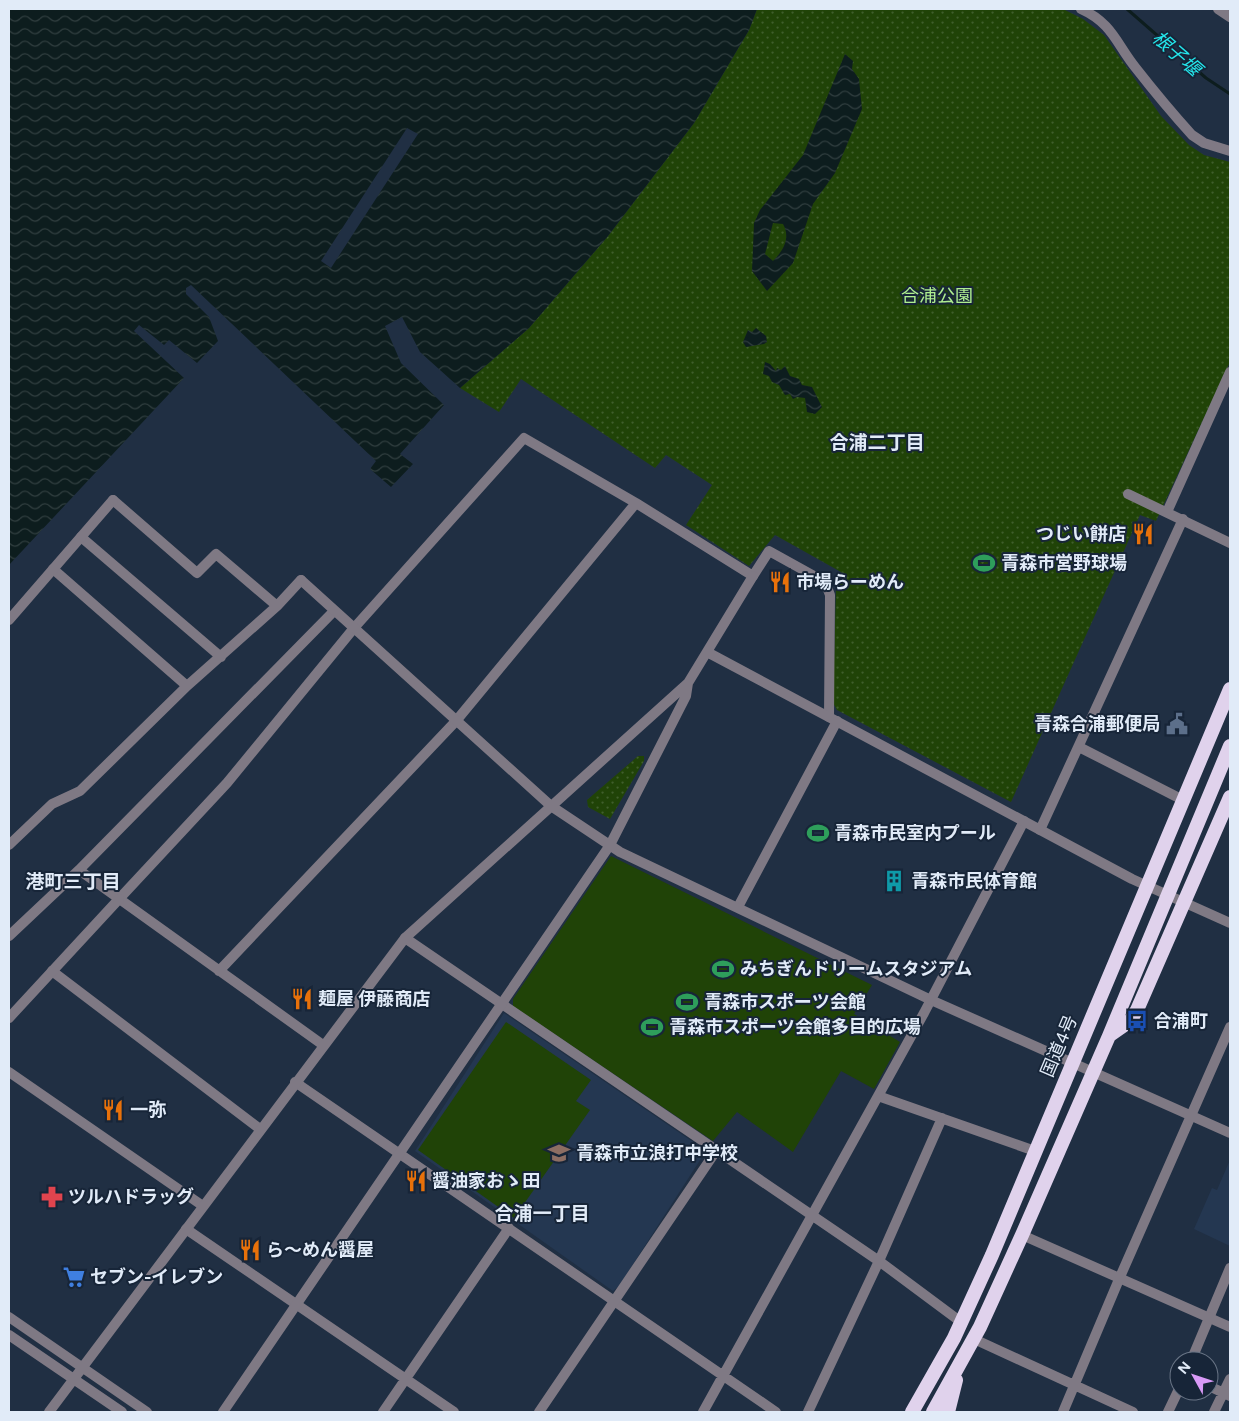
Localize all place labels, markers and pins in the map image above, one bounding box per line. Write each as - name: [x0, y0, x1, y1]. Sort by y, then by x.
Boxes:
- restaurant icon: つじい餅店: [1130, 521, 1156, 547]
- place label: つじい餅店: [1036, 523, 1126, 545]
- sports icon: 青森市営野球場: [971, 550, 997, 576]
- place label: 青森市営野球場: [1001, 552, 1127, 574]
- restaurant icon: 市場らーめん: [767, 569, 793, 595]
- place label: 市場らーめん: [796, 571, 904, 593]
- public building icon: 青森合浦郵便局: [1164, 711, 1190, 737]
- place label: 青森合浦郵便局: [1034, 713, 1160, 735]
- sports icon: 青森市民室内プール: [805, 820, 831, 846]
- place label: 青森市民室内プール: [834, 822, 996, 844]
- building icon: 青森市民体育館: [881, 868, 907, 894]
- place label: 青森市民体育館: [911, 870, 1037, 892]
- sports icon: みちぎんドリームスタジアム: [710, 956, 736, 982]
- place label: みちぎんドリームスタジアム: [740, 958, 972, 980]
- restaurant icon: 麺屋 伊藤商店: [289, 986, 315, 1012]
- place label: 麺屋 伊藤商店: [318, 988, 430, 1010]
- sports icon: 青森市スポーツ会館: [674, 989, 700, 1015]
- place label: 青森市スポーツ会館: [704, 991, 866, 1013]
- bus stop icon: 合浦町: [1124, 1008, 1150, 1034]
- place label: 合浦町: [1154, 1010, 1208, 1032]
- sports icon: 青森市スポーツ会館多目的広場: [639, 1014, 665, 1040]
- place label: 青森市スポーツ会館多目的広場: [669, 1016, 921, 1038]
- restaurant icon: 一弥: [100, 1097, 126, 1123]
- place label: 一弥: [130, 1099, 167, 1121]
- school or university icon: 青森市立浪打中学校: [546, 1140, 572, 1166]
- place label: 青森市立浪打中学校: [576, 1142, 738, 1164]
- restaurant icon: 醤油家おゝ田: [403, 1168, 429, 1194]
- place label: 醤油家おゝ田: [432, 1170, 540, 1192]
- pharmacy icon: ツルハドラッグ: [39, 1184, 65, 1210]
- place label: ツルハドラッグ: [68, 1186, 194, 1208]
- restaurant icon: ら～めん醤屋: [237, 1237, 263, 1263]
- place label: ら～めん醤屋: [266, 1239, 374, 1261]
- supermarket icon: セブン-イレブン: [61, 1264, 87, 1290]
- place label: セブン-イレブン: [90, 1266, 223, 1288]

